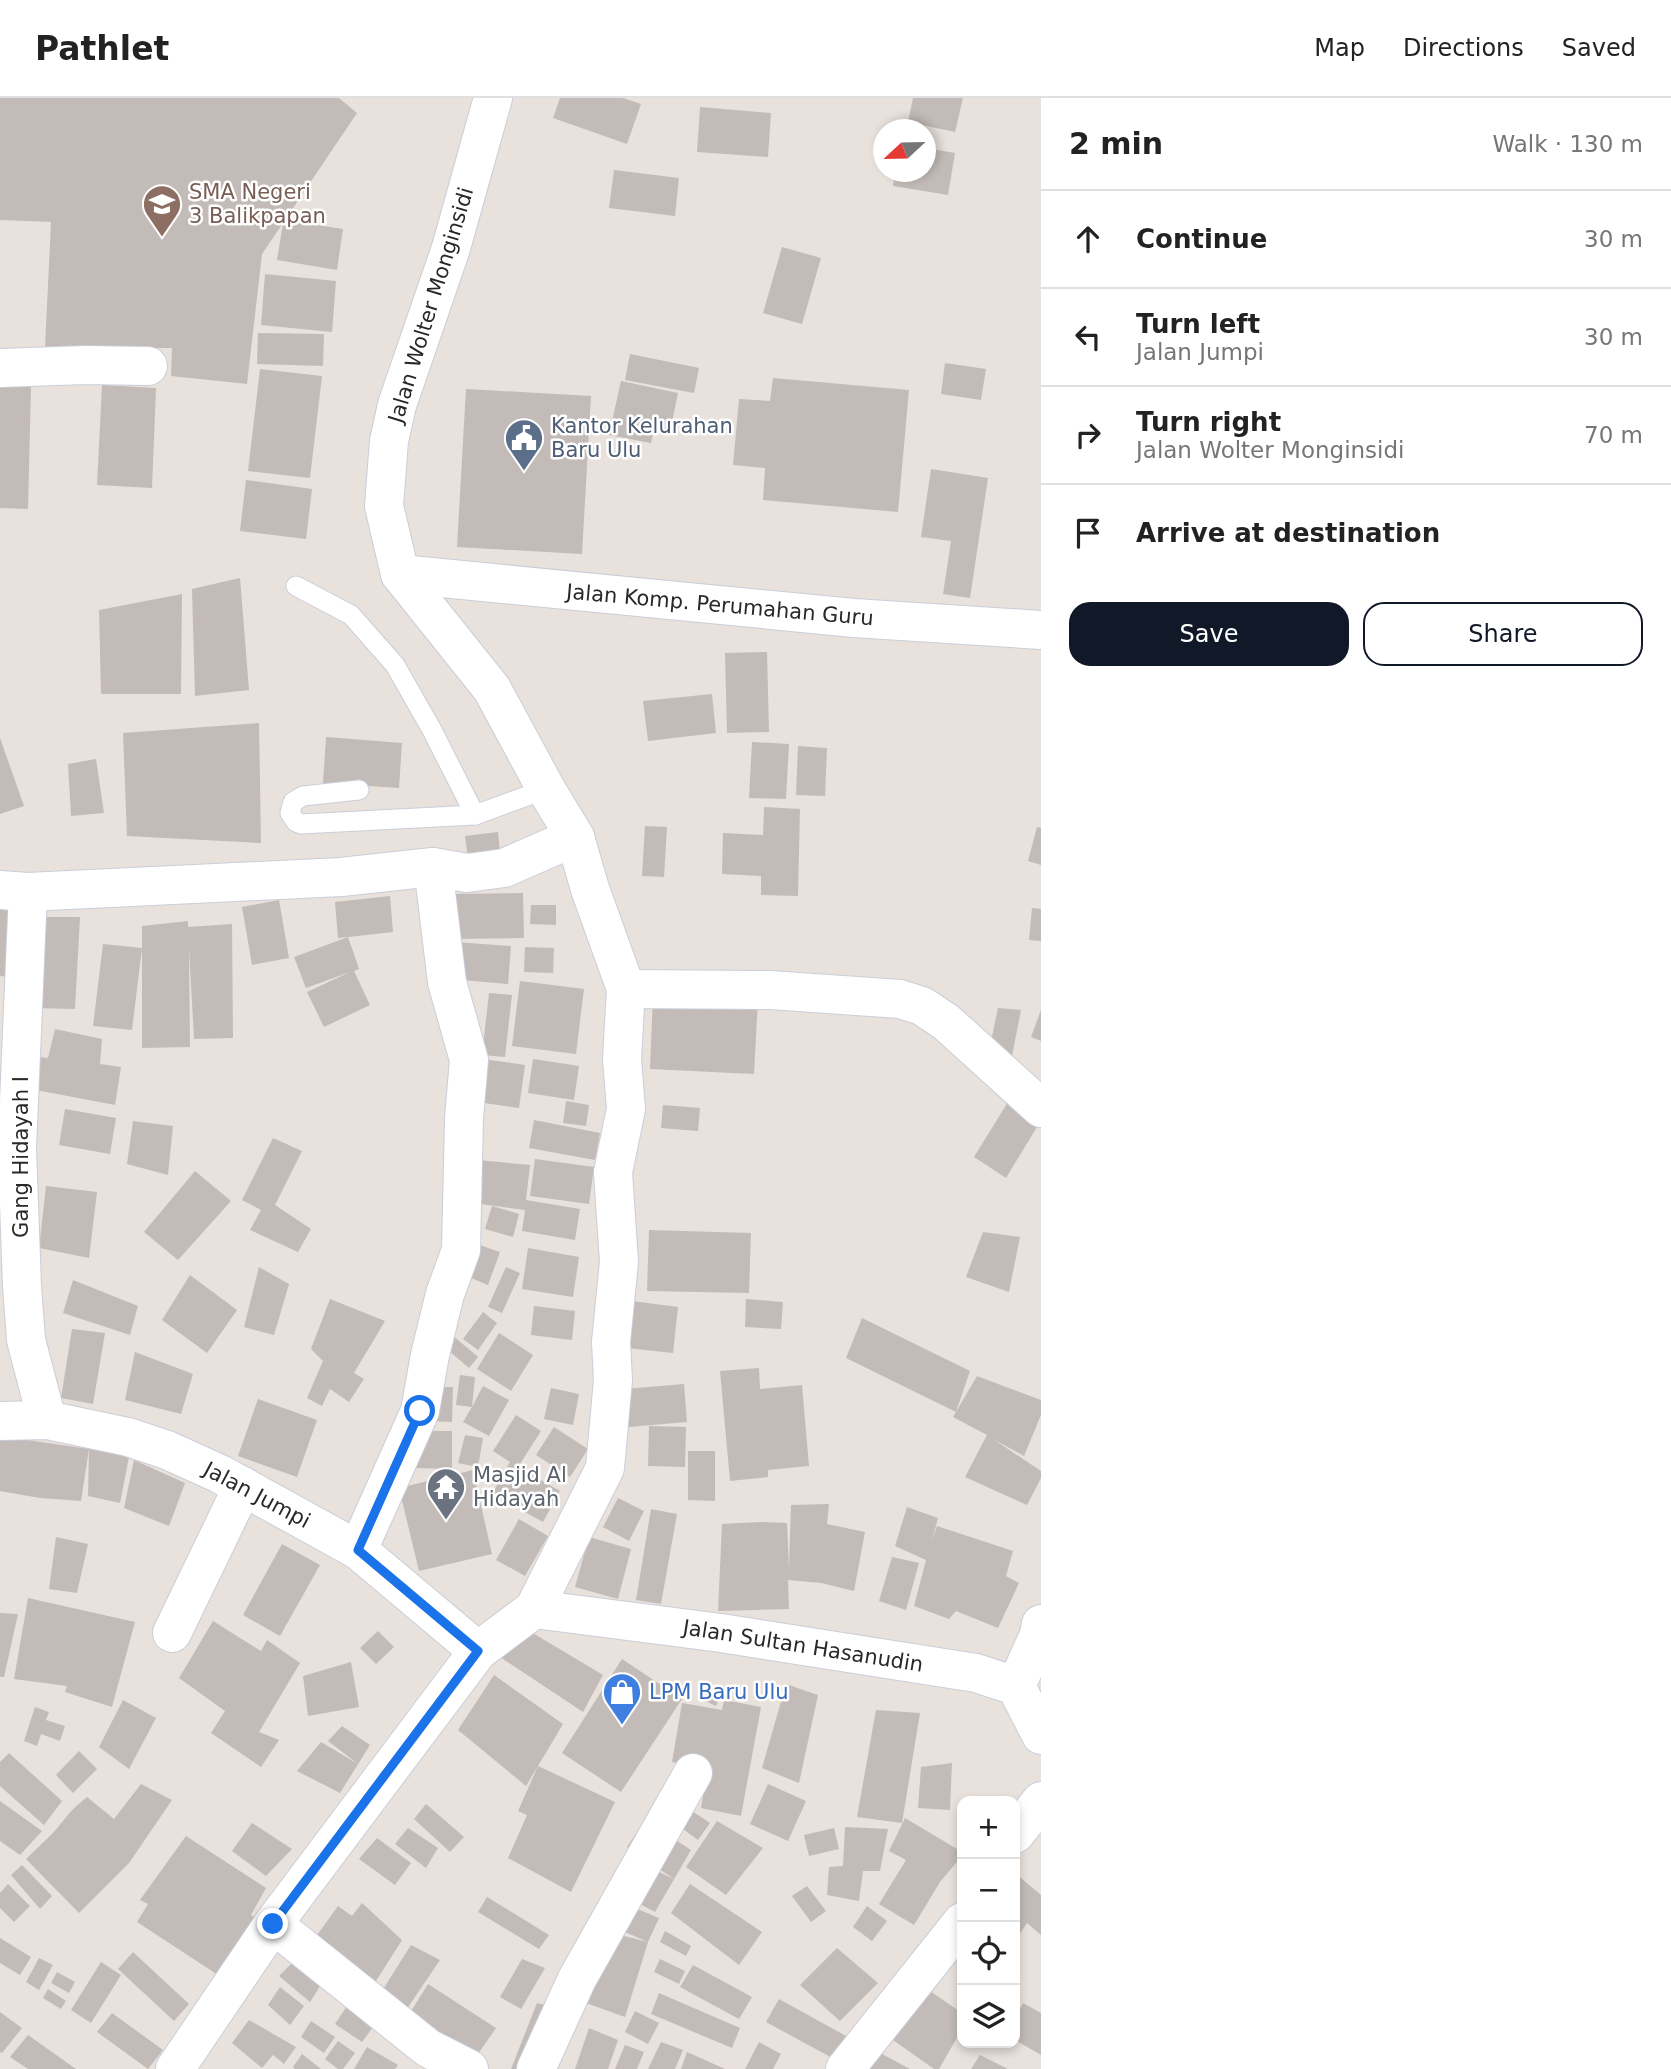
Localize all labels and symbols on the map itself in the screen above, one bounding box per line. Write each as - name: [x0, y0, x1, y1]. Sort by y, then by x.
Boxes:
- north arrow: [873, 119, 936, 182]
- place label: SMA Negeri 3 Balikpapan: [189, 180, 326, 228]
- school or university icon: SMA Negeri 3 Balikpapan: [141, 183, 183, 238]
- street label: Jalan Wolter Monginsidi: [383, 184, 478, 428]
- place label: Kantor Kelurahan Baru Ulu: [551, 414, 733, 462]
- public building icon: Kantor Kelurahan Baru Ulu: [503, 417, 545, 472]
- street label: Jalan Komp. Perumahan Guru: [563, 579, 875, 630]
- street label: Gang Hidayah I: [9, 1076, 33, 1238]
- route start: [404, 1395, 435, 1426]
- street label: Jalan Jumpi: [198, 1456, 314, 1533]
- place label: Masjid Al Hidayah: [473, 1463, 567, 1511]
- temple icon: Masjid Al Hidayah: [425, 1466, 467, 1521]
- street label: Jalan Sultan Hasanudin: [679, 1615, 925, 1677]
- shop icon: LPM Baru Ulu: [601, 1671, 643, 1726]
- place label: LPM Baru Ulu: [649, 1680, 789, 1704]
- route end: [257, 1908, 288, 1939]

